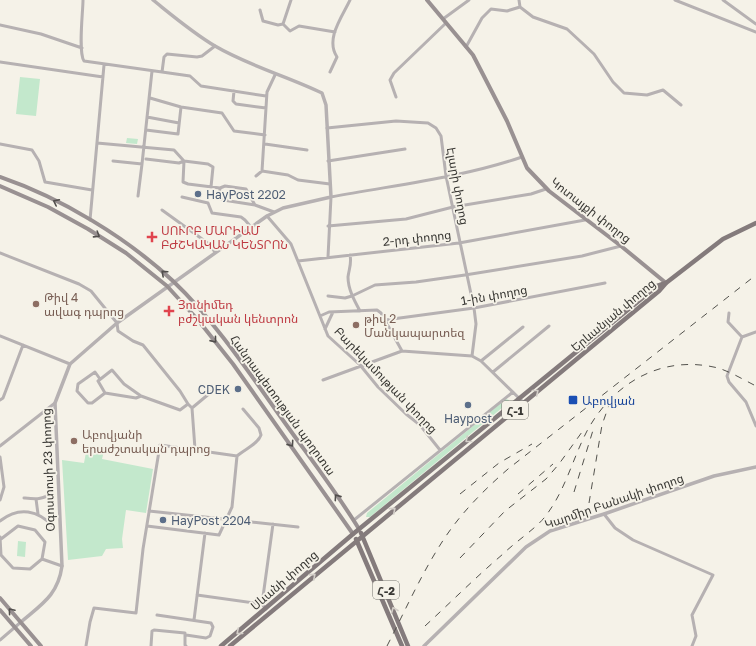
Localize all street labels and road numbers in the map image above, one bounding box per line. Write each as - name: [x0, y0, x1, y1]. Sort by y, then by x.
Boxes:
- street label: Էլարի փողոց: [444, 146, 472, 226]
- street label: Կոտայքի փողոց: [548, 174, 634, 246]
- street label: 2-րդ փողոց: [382, 227, 452, 249]
- street label: Երևանյան փողոց: [568, 275, 658, 355]
- street label: 1-ին փողոց: [460, 282, 528, 308]
- street label: Բարեկամության փողոց: [331, 324, 441, 436]
- street label: Հանրապետության պողոտա: [227, 332, 339, 478]
- road number: Հ-1: [502, 401, 528, 419]
- street label: Օգոստոսի 23 փողոց: [38, 408, 58, 532]
- street label: Կարմիր Բանակի փողոց: [543, 470, 685, 532]
- street label: Սևանի փողոց: [247, 547, 321, 613]
- road number: Հ-2: [373, 581, 399, 599]

